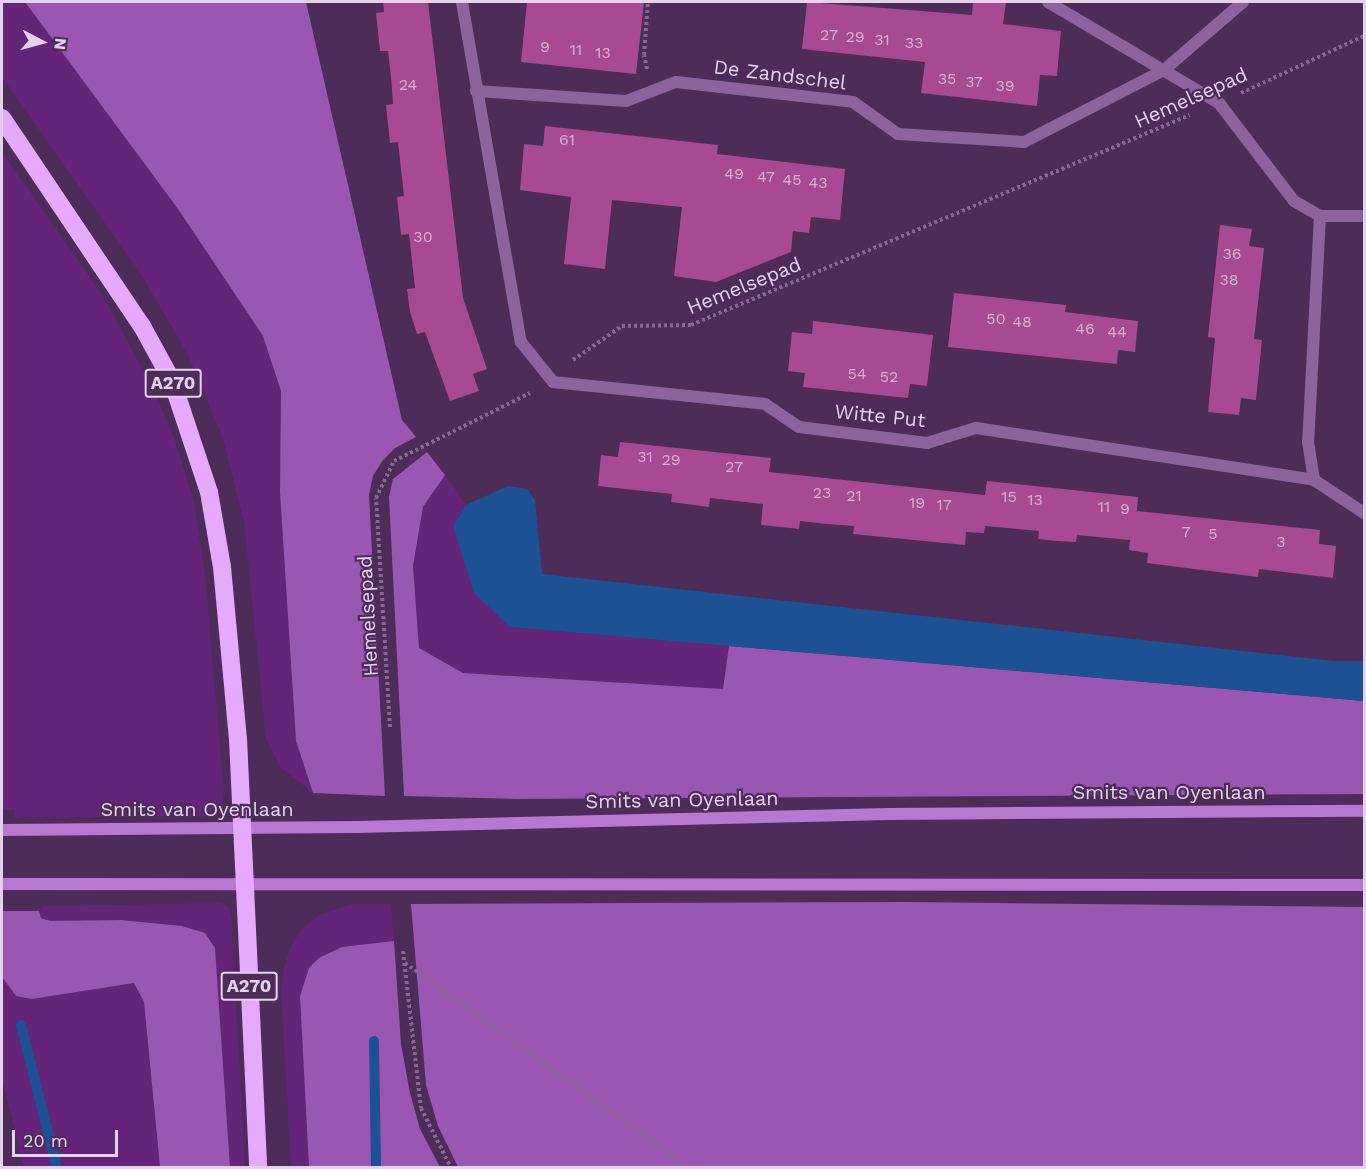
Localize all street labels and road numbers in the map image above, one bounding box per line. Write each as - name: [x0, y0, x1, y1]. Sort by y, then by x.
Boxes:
- street label: De Zandschel: [712, 55, 848, 95]
- street label: Hemelsepad: [1131, 62, 1251, 134]
- street label: Hemelsepad: [683, 252, 805, 320]
- road number: A270: [144, 368, 201, 398]
- street label: Witte Put: [833, 399, 927, 433]
- street label: Hemelsepad: [353, 555, 383, 677]
- street label: Smits van Oyenlaan: [1072, 780, 1266, 804]
- street label: Smits van Oyenlaan: [585, 786, 779, 814]
- street label: Smits van Oyenlaan: [100, 797, 294, 821]
- road number: A270: [220, 971, 278, 1001]

